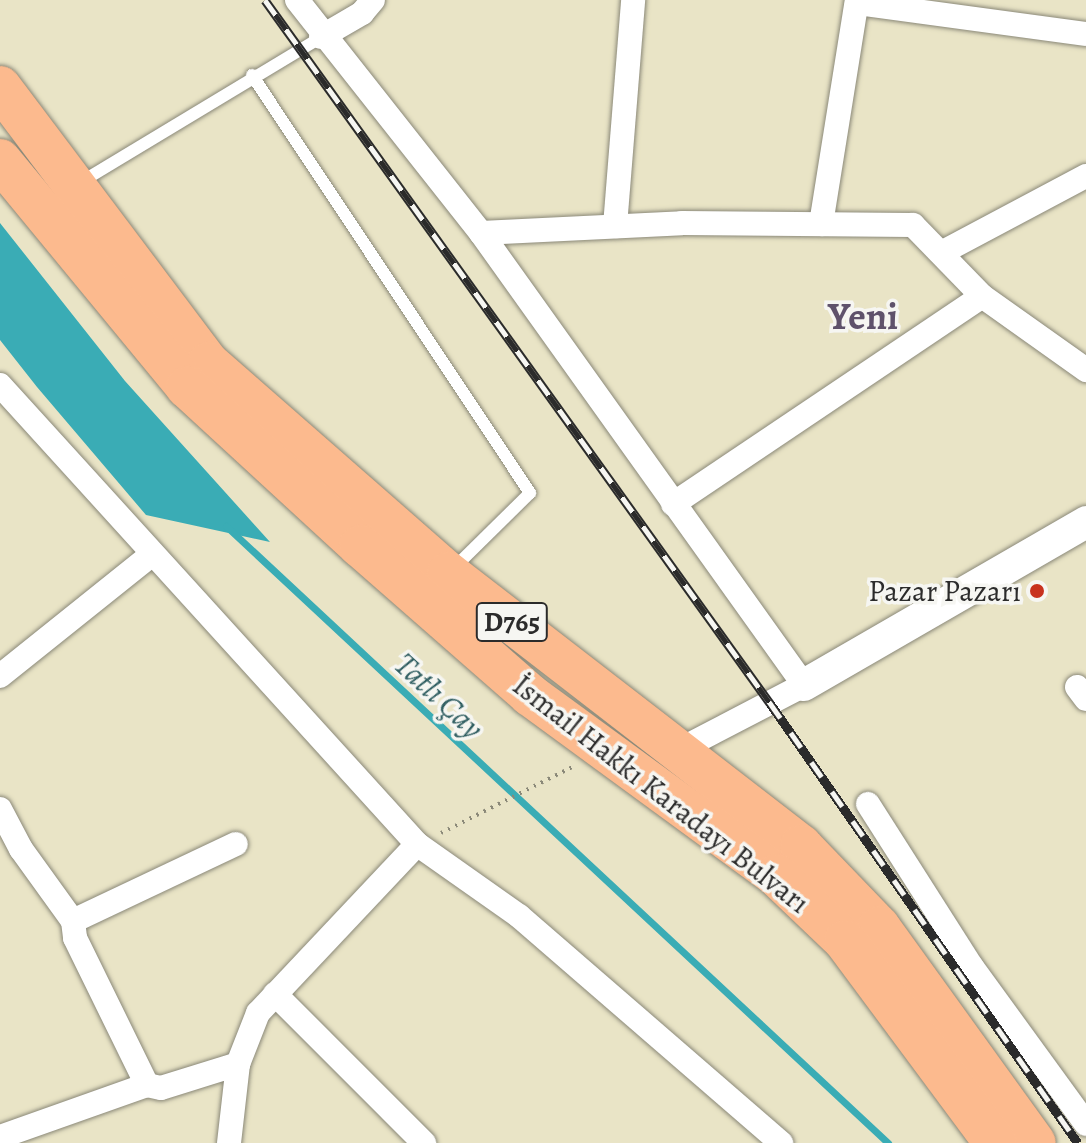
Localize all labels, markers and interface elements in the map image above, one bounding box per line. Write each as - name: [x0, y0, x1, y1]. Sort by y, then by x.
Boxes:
- district label: Yeni: [828, 294, 898, 340]
- place label: Pazar Pazarı: [868, 573, 1021, 609]
- marker: Pazar Pazarı: [1028, 582, 1046, 600]
- road number: D765: [474, 598, 550, 646]
- water label: Tatlı Çay: [386, 645, 492, 747]
- street label: İsmail Hakkı Karadayı Bulvarı: [506, 667, 816, 921]

